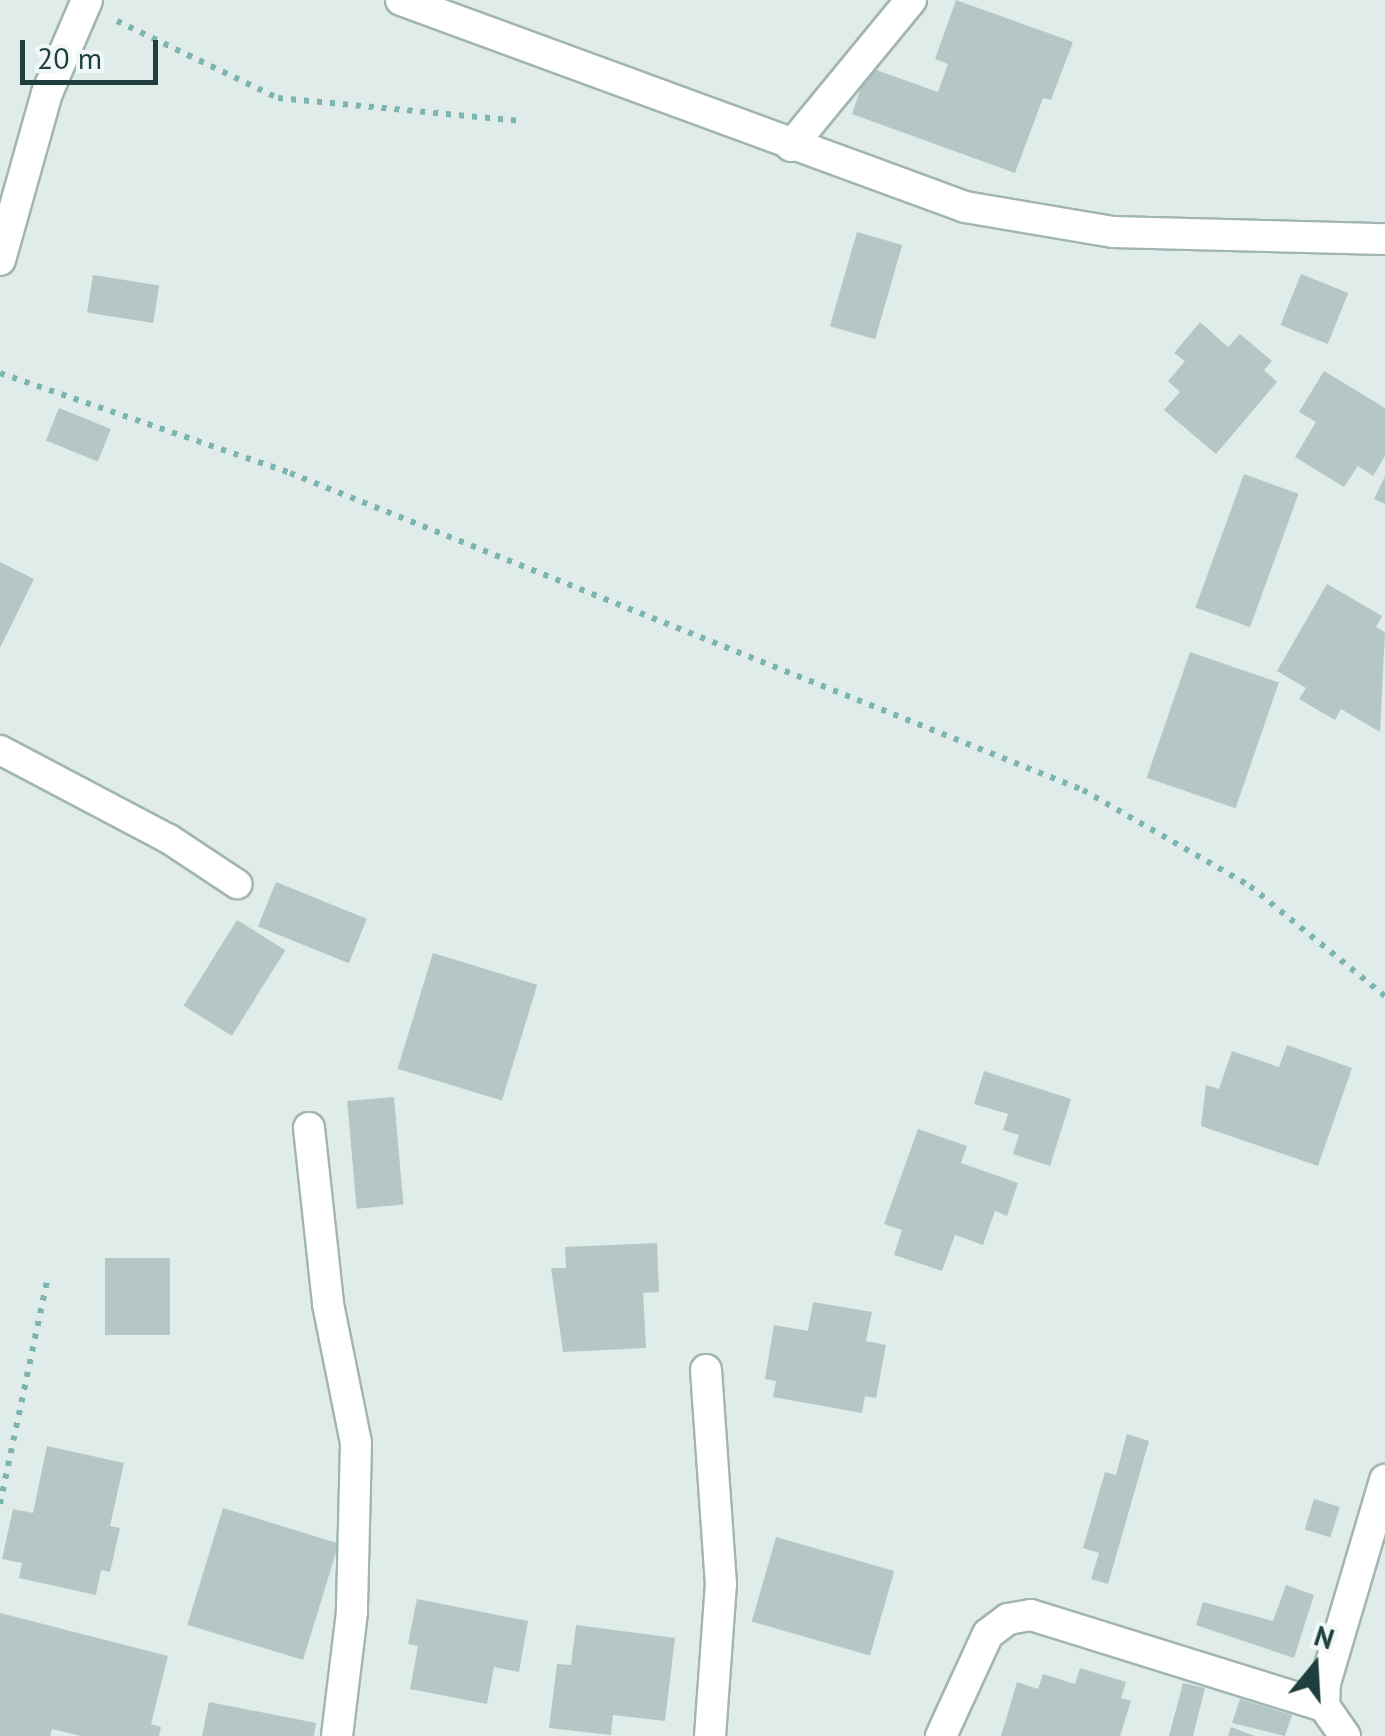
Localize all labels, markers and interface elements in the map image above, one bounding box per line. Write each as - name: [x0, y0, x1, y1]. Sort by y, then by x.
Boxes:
- scale bar: [25, 20, 162, 82]
- text: 20 m: [37, 38, 102, 77]
- north arrow: [1265, 1616, 1365, 1716]
- text: N: [1310, 1617, 1339, 1657]

